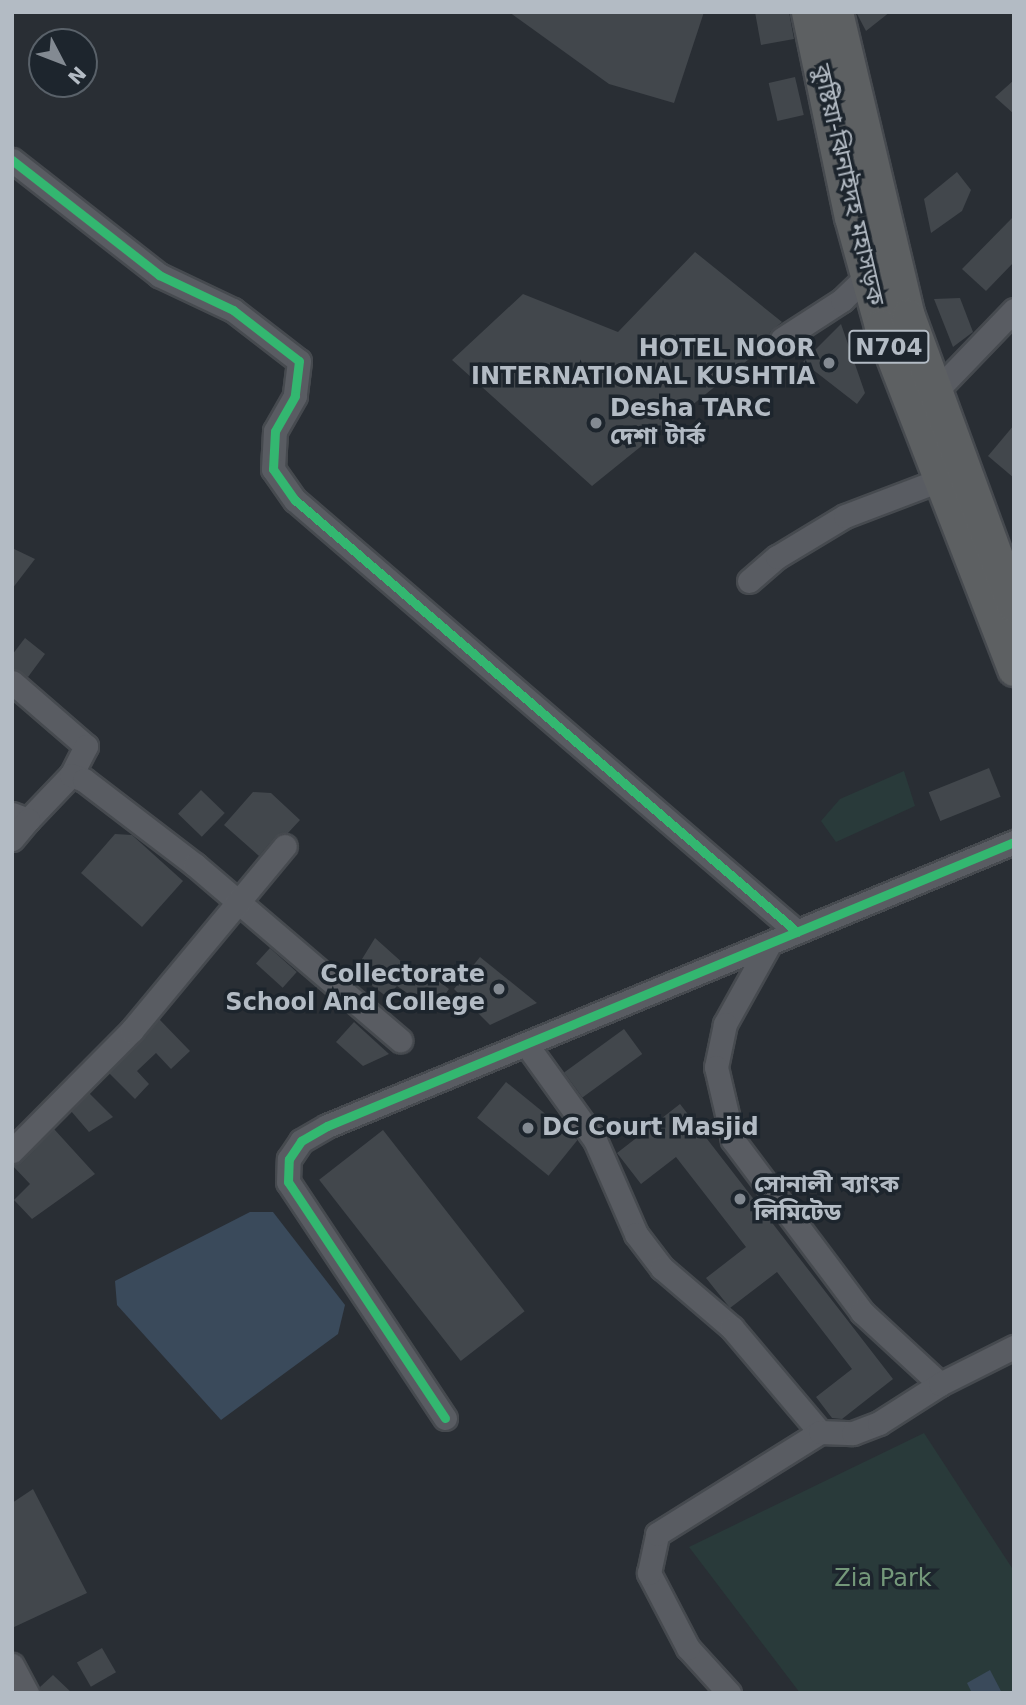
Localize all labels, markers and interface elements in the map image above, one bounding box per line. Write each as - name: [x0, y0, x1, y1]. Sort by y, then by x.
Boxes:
- north arrow: [28, 28, 98, 98]
- text: N: [64, 62, 91, 89]
- street label: কুষ্টিয়া-ঝিনাইদহ মহাসড়ক: [806, 62, 890, 308]
- road number: N704: [847, 328, 931, 366]
- place label: HOTEL NOOR INTERNATIONAL KUSHTIA: [471, 335, 815, 391]
- marker: HOTEL NOOR INTERNATIONAL KUSHTIA: [821, 355, 837, 371]
- place label: Desha TARC দেশা টার্ক: [610, 395, 771, 451]
- marker: Desha TARC দেশা টার্ক: [588, 415, 604, 431]
- place label: Collectorate School And College: [225, 961, 485, 1017]
- marker: Collectorate School And College: [491, 981, 507, 997]
- place label: DC Court Masjid: [542, 1114, 759, 1142]
- marker: DC Court Masjid: [520, 1120, 536, 1136]
- place label: সোনালী ব্যাংক লিমিটেড: [754, 1171, 899, 1227]
- marker: সোনালী ব্যাংক লিমিটেড: [732, 1191, 748, 1207]
- park label: Zia Park: [834, 1565, 932, 1593]

